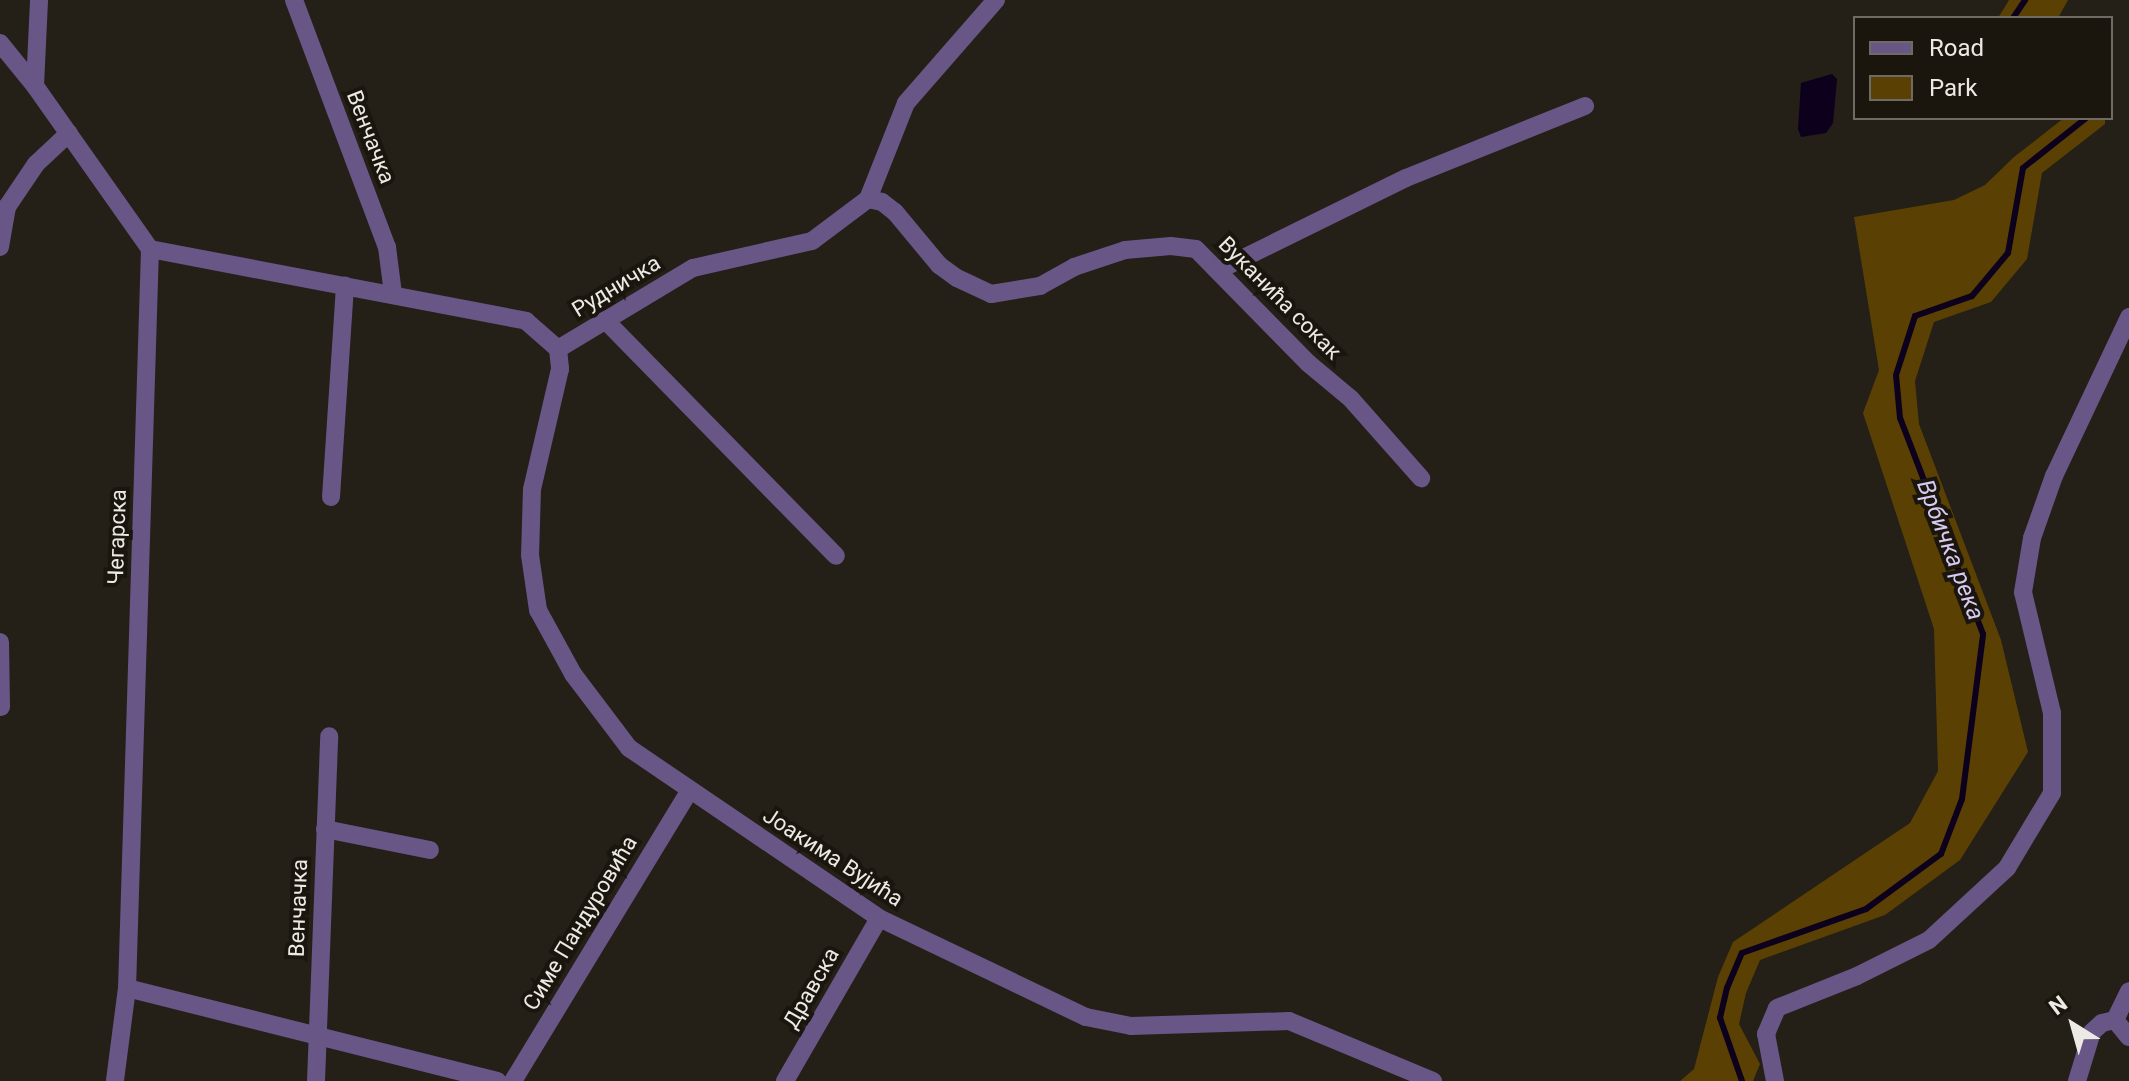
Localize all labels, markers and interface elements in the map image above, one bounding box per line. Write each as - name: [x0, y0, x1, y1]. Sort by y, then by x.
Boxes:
- legend: [1853, 16, 2113, 120]
- text: Road: [1929, 34, 1984, 62]
- text: Park: [1929, 74, 1977, 102]
- street label: Венчачка: [341, 87, 401, 187]
- street label: Вуканића сокак: [1213, 231, 1347, 365]
- street label: Рудничка: [567, 249, 665, 323]
- water label: Врбичка река: [1910, 476, 1990, 624]
- street label: Чегарска: [102, 489, 132, 585]
- street label: Јоакима Вујића: [758, 802, 908, 912]
- street label: Симе Пандуровића: [517, 831, 643, 1015]
- street label: Венчачка: [283, 859, 313, 957]
- street label: Дравска: [777, 943, 845, 1033]
- north arrow: [2033, 985, 2113, 1065]
- text: N: [2045, 991, 2072, 1020]

